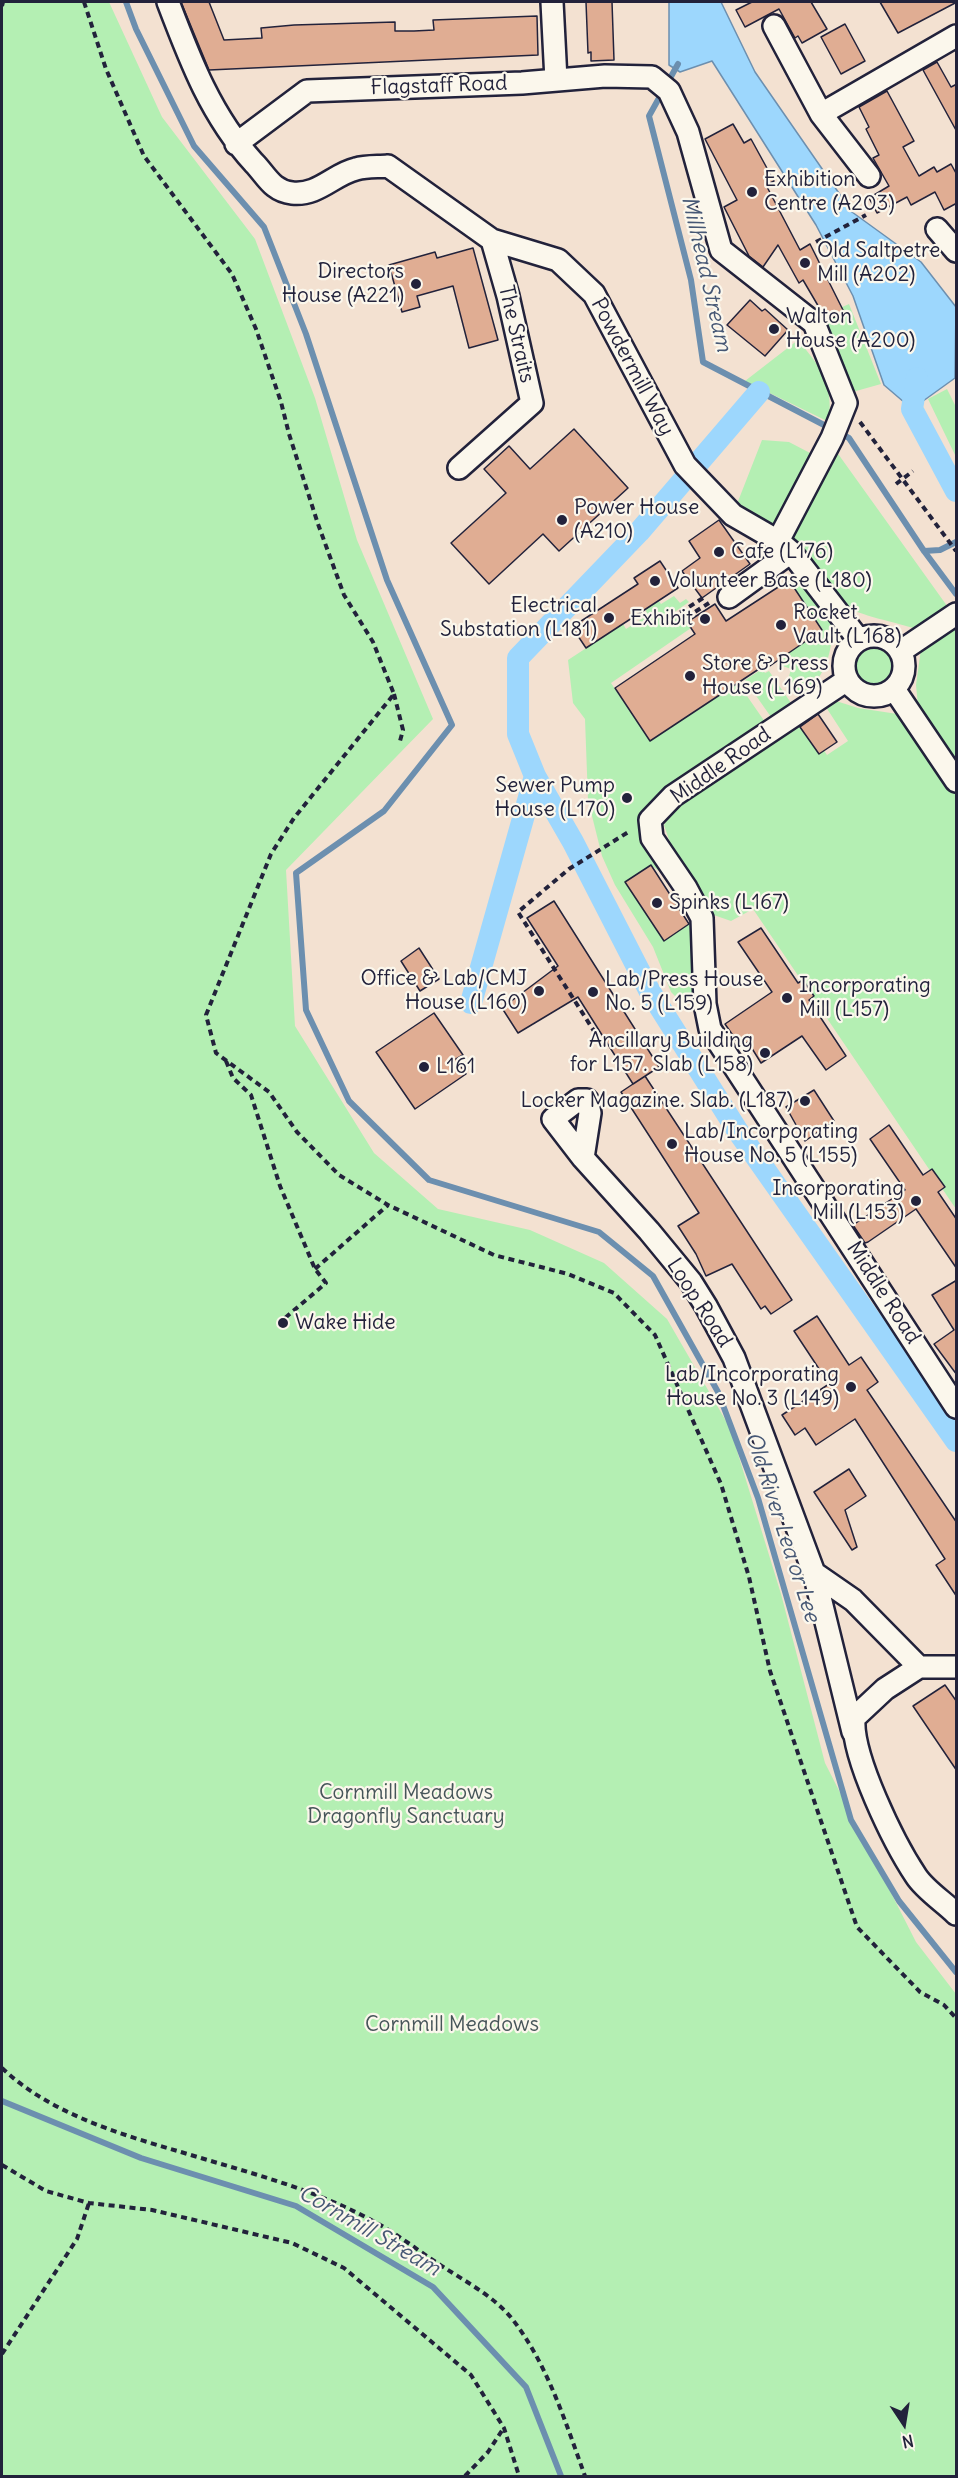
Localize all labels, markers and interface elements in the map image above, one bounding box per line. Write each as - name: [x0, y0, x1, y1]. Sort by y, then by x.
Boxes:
- street label: Flagstaff Road: [370, 71, 508, 101]
- place label: Exhibition Centre (A203): [764, 167, 895, 217]
- marker: Exhibition Centre (A203): [745, 185, 759, 199]
- water label: Millhead Stream: [675, 194, 737, 354]
- place label: Old Saltpetre Mill (A202): [817, 238, 940, 288]
- marker: Old Saltpetre Mill (A202): [798, 256, 812, 270]
- place label: Directors House (A221): [282, 259, 404, 309]
- marker: Directors House (A221): [409, 277, 423, 291]
- street label: The Straits: [493, 283, 539, 385]
- street label: Powdermill Way: [585, 294, 679, 440]
- place label: Walton House (A200): [786, 304, 915, 354]
- marker: Walton House (A200): [767, 322, 781, 336]
- place label: Power House (A210): [574, 495, 699, 545]
- marker: Power House (A210): [555, 513, 569, 527]
- place label: Cafe (L176): [731, 539, 833, 565]
- marker: Cafe (L176): [712, 545, 726, 559]
- place label: Volunteer Base (L180): [667, 568, 872, 594]
- marker: Volunteer Base (L180): [648, 574, 662, 588]
- place label: Electrical Substation (L181): [440, 593, 597, 643]
- place label: Rocket Vault (L168): [793, 600, 902, 650]
- place label: Exhibit: [630, 606, 693, 632]
- marker: Electrical Substation (L181): [602, 611, 616, 625]
- marker: Exhibit: [698, 612, 712, 626]
- marker: Rocket Vault (L168): [774, 618, 788, 632]
- place label: Store & Press House (L169): [702, 651, 829, 701]
- marker: Store & Press House (L169): [683, 669, 697, 683]
- street label: Middle Road: [666, 722, 776, 810]
- place label: Sewer Pump House (L170): [495, 773, 615, 823]
- marker: Sewer Pump House (L170): [620, 791, 634, 805]
- place label: Spinks (L167): [669, 890, 789, 916]
- marker: Spinks (L167): [650, 896, 664, 910]
- place label: Office & Lab/CMJ House (L160): [360, 966, 527, 1016]
- place label: Lab/Press House No. 5 (L159): [605, 967, 763, 1017]
- place label: Incorporating Mill (L157): [799, 973, 931, 1023]
- marker: Office & Lab/CMJ House (L160): [532, 984, 546, 998]
- marker: Lab/Press House No. 5 (L159): [586, 985, 600, 999]
- marker: Incorporating Mill (L157): [780, 991, 794, 1005]
- place label: Ancillary Building for L157. Slab (L158): [570, 1028, 753, 1078]
- marker: Ancillary Building for L157. Slab (L158): [758, 1046, 772, 1060]
- place label: L161: [436, 1054, 475, 1080]
- marker: L161: [417, 1060, 431, 1074]
- place label: Locker Magazine. Slab. (L187): [521, 1088, 793, 1114]
- marker: Locker Magazine. Slab. (L187): [798, 1094, 812, 1108]
- place label: Lab/Incorporating House No. 5 (L155): [684, 1119, 858, 1169]
- marker: Lab/Incorporating House No. 5 (L155): [665, 1137, 679, 1151]
- place label: Incorporating Mill (L153): [772, 1176, 904, 1226]
- marker: Incorporating Mill (L153): [909, 1194, 923, 1208]
- street label: Middle Road: [841, 1237, 925, 1349]
- street label: Loop Road: [661, 1254, 737, 1352]
- place label: Wake Hide: [295, 1310, 396, 1336]
- marker: Wake Hide: [276, 1316, 290, 1330]
- place label: Lab/Incorporating House No. 3 (L149): [665, 1362, 839, 1412]
- marker: Lab/Incorporating House No. 3 (L149): [844, 1380, 858, 1394]
- water label: Old River Lea or Lee: [739, 1429, 825, 1625]
- park label: Cornmill Meadows Dragonfly Sanctuary: [307, 1780, 505, 1830]
- park label: Cornmill Meadows: [365, 2012, 539, 2038]
- water label: Cornmill Stream: [294, 2180, 444, 2282]
- north arrow: [874, 2394, 934, 2454]
- text: N: [900, 2431, 915, 2453]

